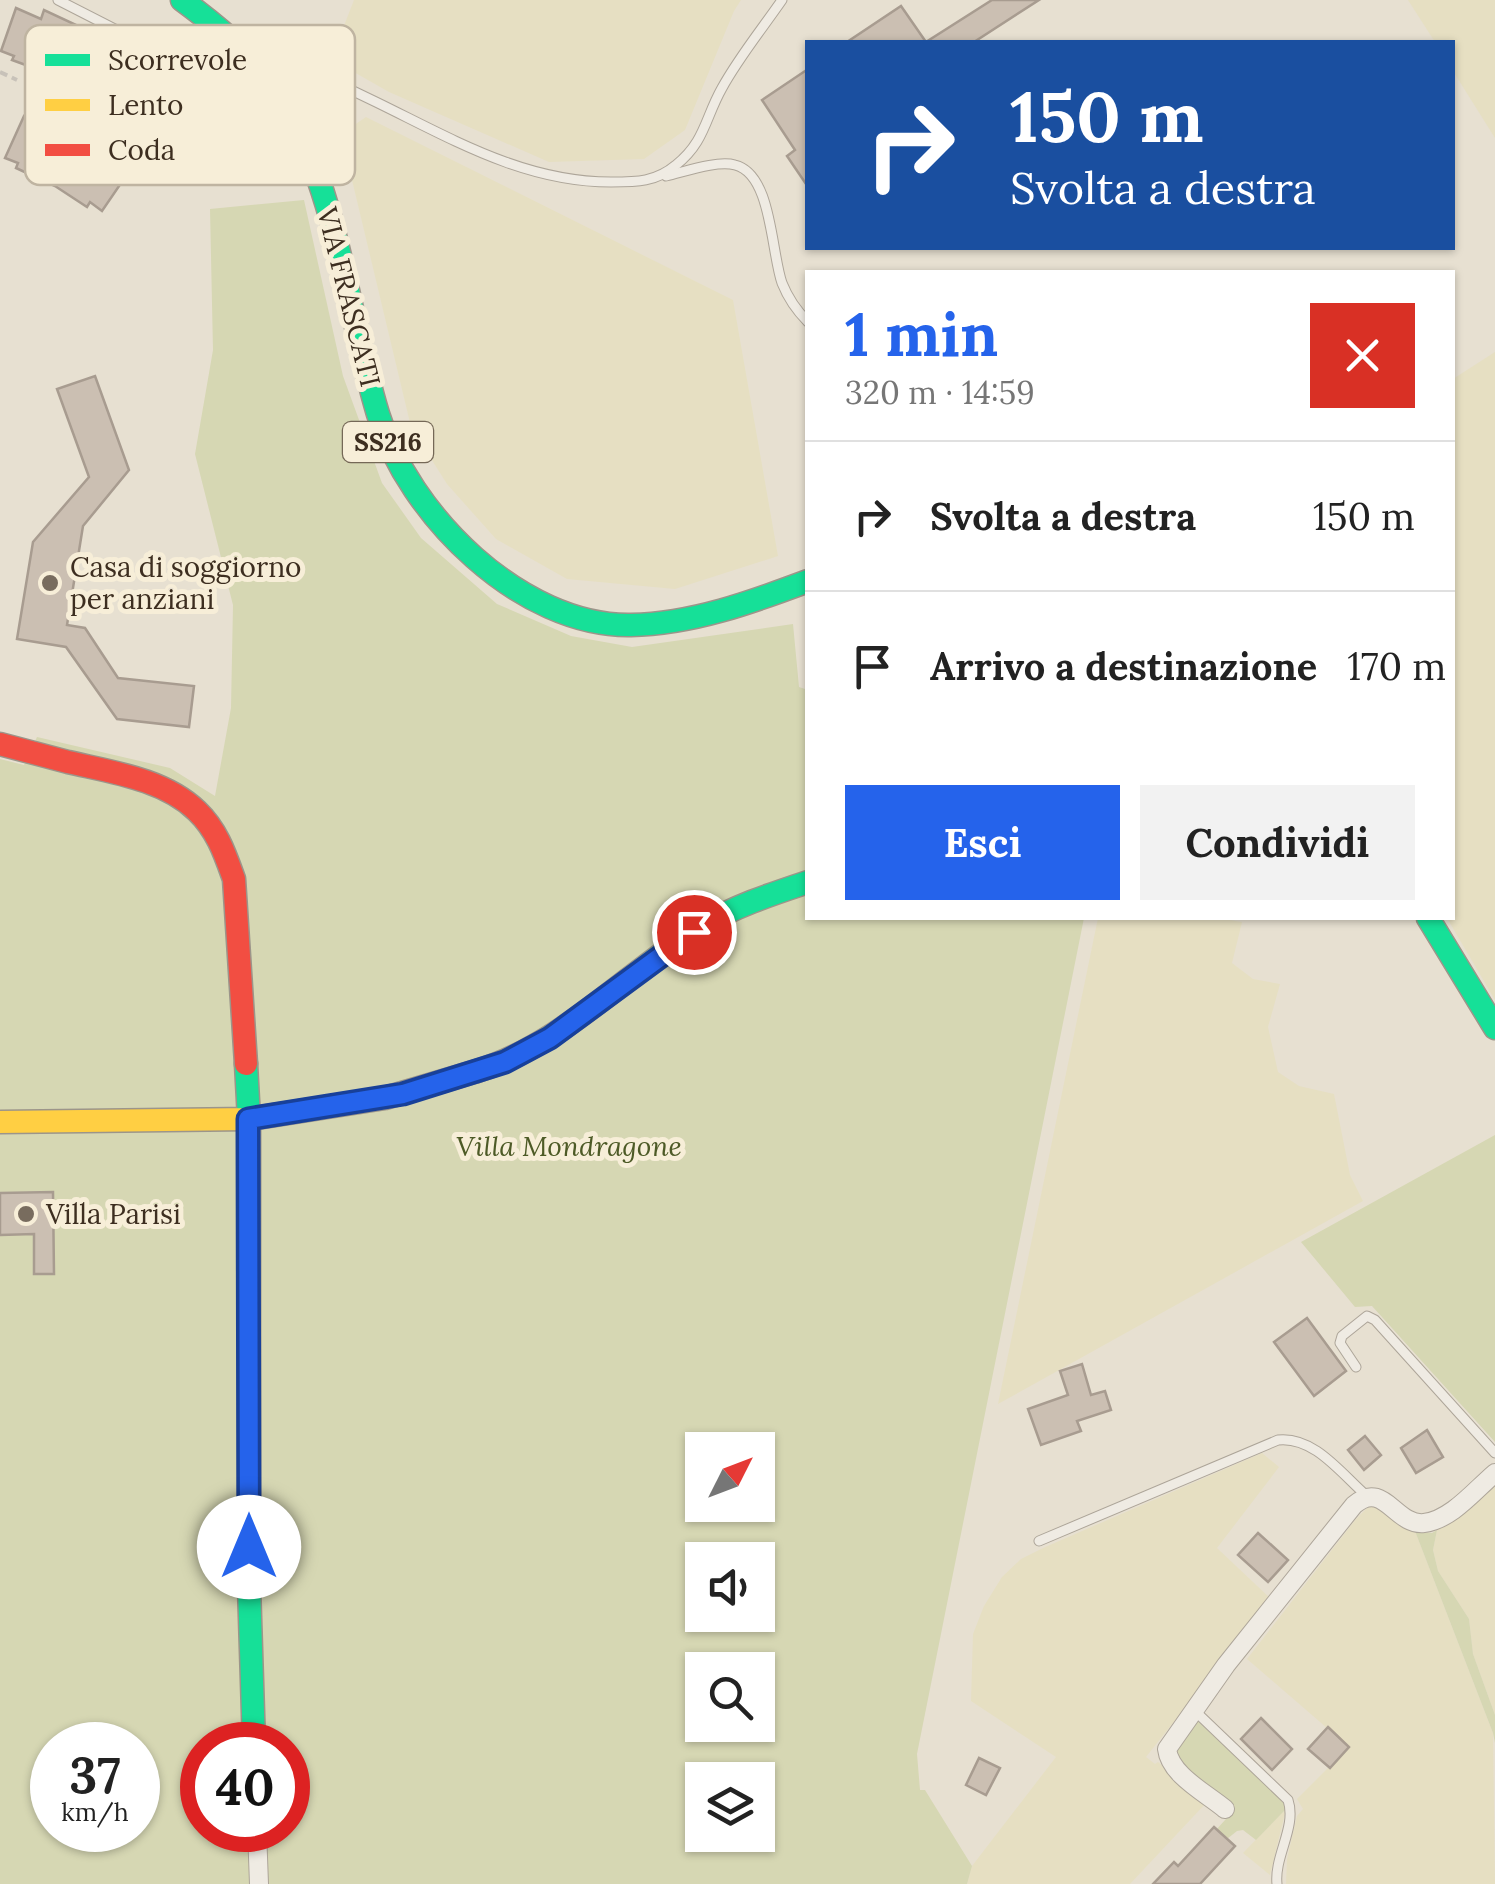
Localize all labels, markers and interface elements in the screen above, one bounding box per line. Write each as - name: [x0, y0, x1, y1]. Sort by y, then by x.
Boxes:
- legend: [25, 25, 355, 185]
- text: Scorrevole: [108, 42, 247, 78]
- text: 150 m: [1010, 72, 1204, 161]
- icon: right: [845, 80, 975, 210]
- text: Lento: [108, 87, 183, 123]
- text: Coda: [108, 132, 175, 168]
- text: Svolta a destra: [1010, 159, 1316, 216]
- street label: VIA FRASCATI: [309, 203, 389, 390]
- text: 1 min: [845, 296, 998, 372]
- button: close: [1310, 303, 1415, 408]
- text: 320 m · 14:59: [845, 372, 1035, 413]
- road number: SS216: [343, 422, 433, 462]
- icon: right: [845, 489, 900, 544]
- text: Svolta a destra: [930, 492, 1196, 540]
- text: 150 m: [1313, 492, 1415, 540]
- place label: Casa di soggiorno per anziani: [70, 549, 302, 617]
- marker: Casa di soggiorno per anziani: [39, 572, 61, 594]
- icon: arrive: [845, 639, 900, 694]
- text: Arrivo a destinazione: [930, 642, 1317, 690]
- text: 170 m: [1347, 642, 1446, 690]
- button: Esci: [845, 785, 1120, 900]
- button: Condividi: [1140, 785, 1415, 900]
- pin: [652, 890, 737, 975]
- icon: arrive: [667, 905, 722, 960]
- park label: Villa Mondragone: [456, 1128, 682, 1164]
- place label: Villa Parisi: [45, 1196, 181, 1232]
- marker: Villa Parisi: [15, 1203, 37, 1225]
- north arrow: [685, 1432, 775, 1522]
- map controls: [685, 1432, 775, 1852]
- position arrow: [197, 1495, 301, 1599]
- button: sound: [685, 1542, 775, 1632]
- button: search: [685, 1652, 775, 1742]
- speed limit sign: 40: [180, 1722, 310, 1852]
- text: 37: [69, 1743, 121, 1807]
- button: layers: [685, 1762, 775, 1852]
- text: km/h: [61, 1796, 129, 1828]

